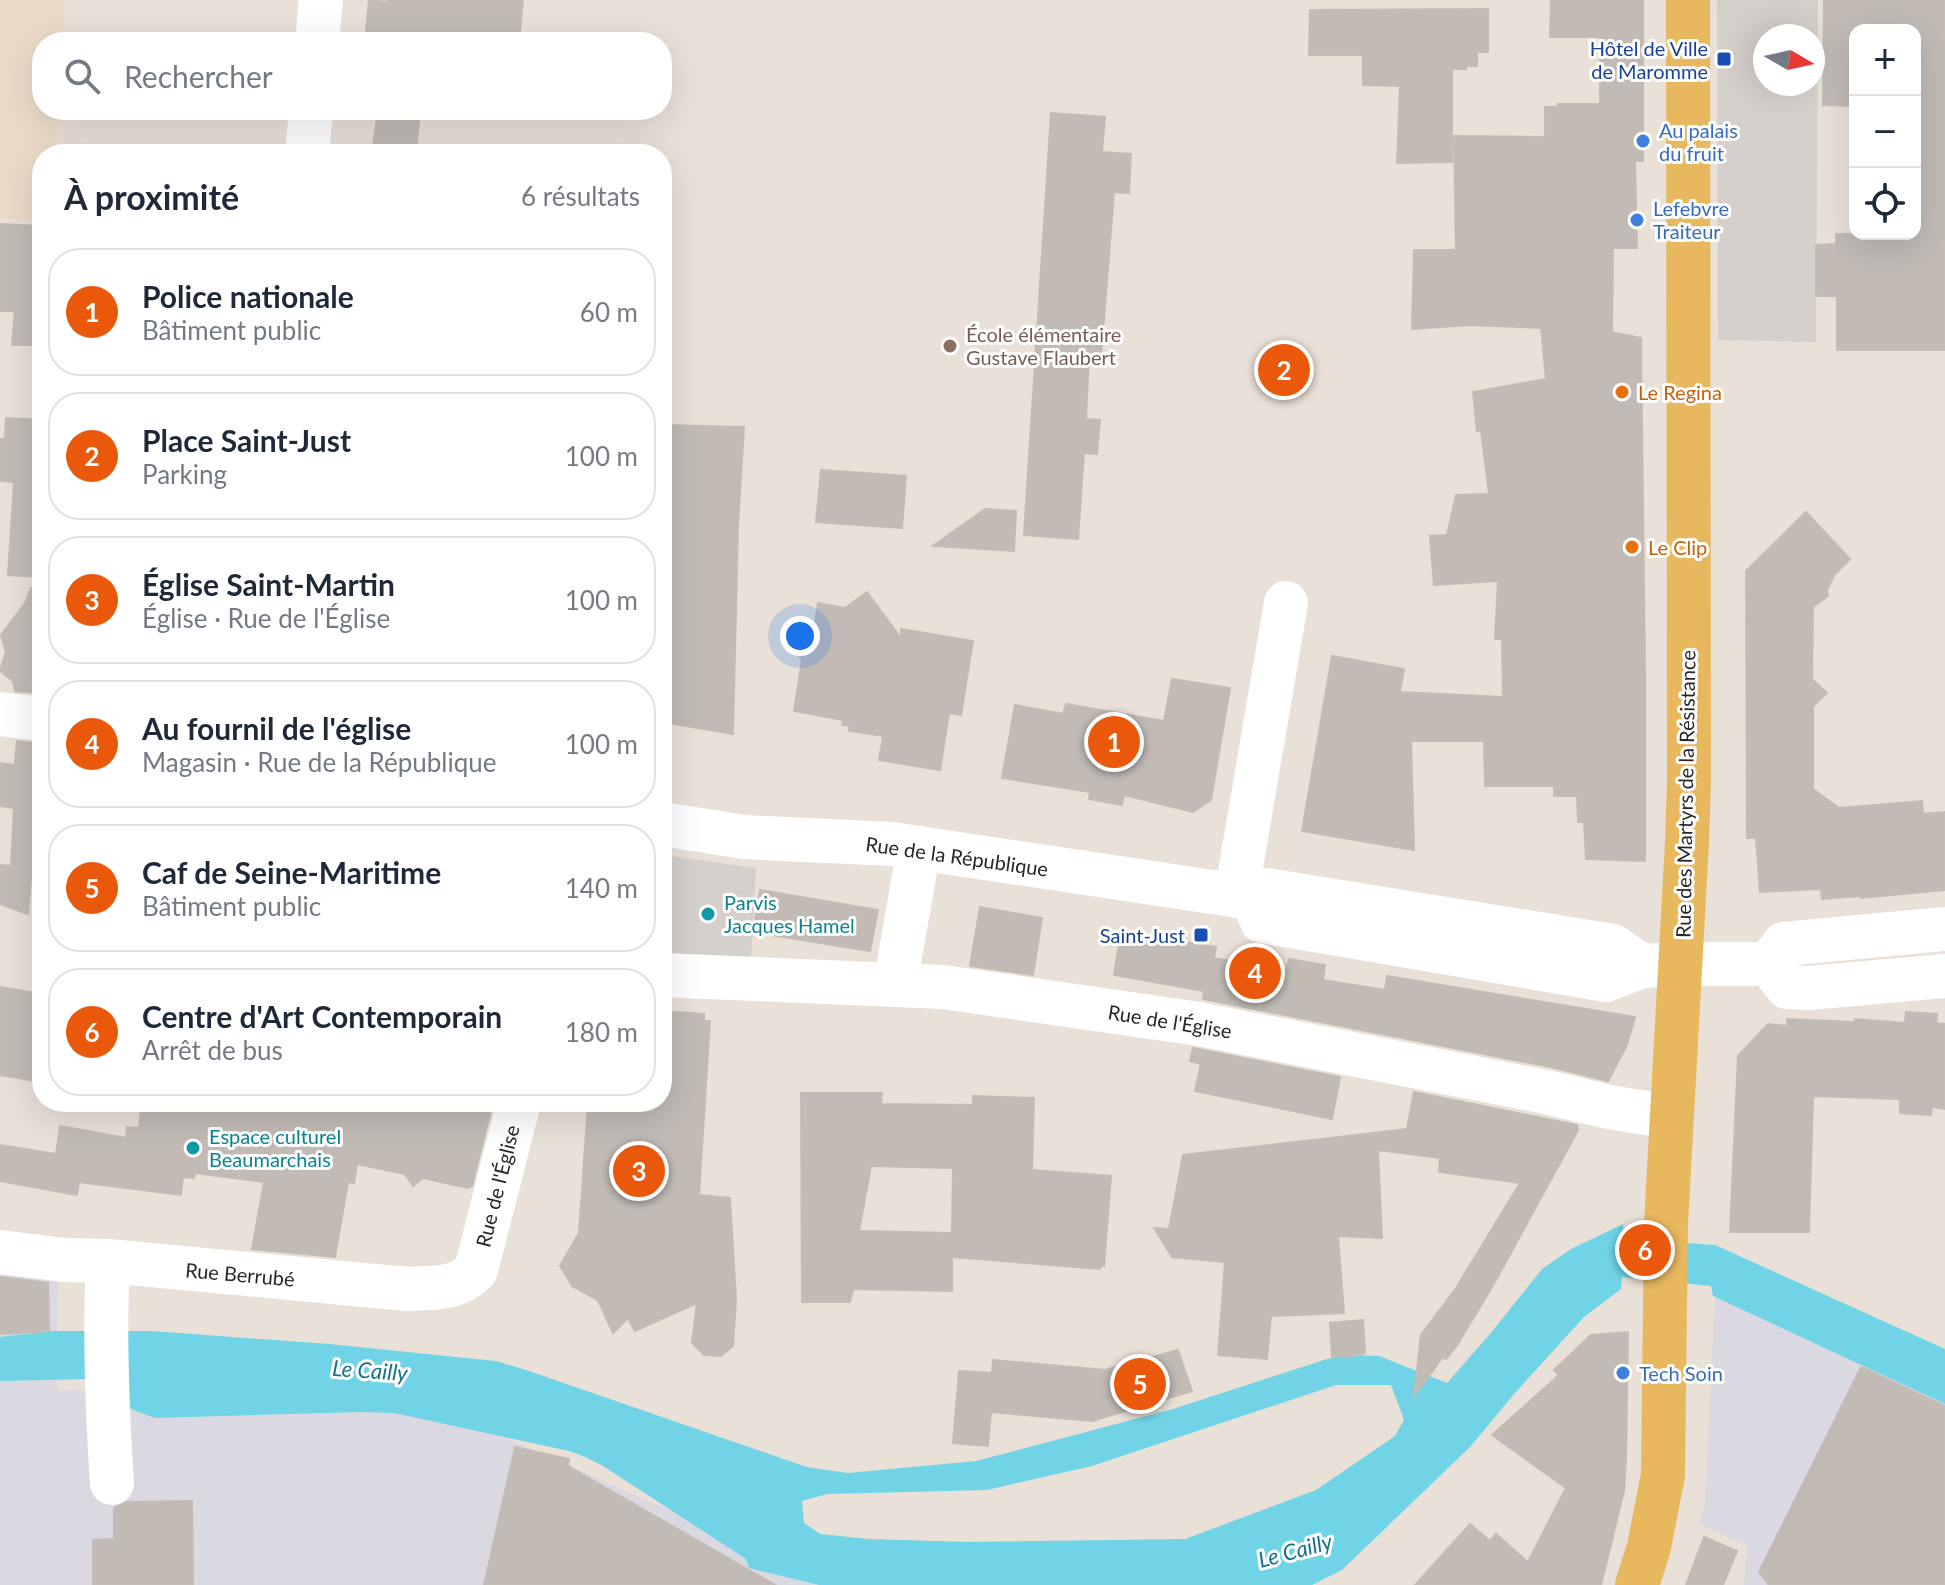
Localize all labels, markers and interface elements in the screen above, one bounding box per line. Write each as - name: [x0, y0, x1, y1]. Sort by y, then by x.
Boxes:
- north arrow: [1753, 24, 1825, 96]
- map controls: [1849, 24, 1921, 240]
- button: +: [1849, 24, 1921, 96]
- search box: [32, 32, 672, 120]
- place label: Hôtel de Ville de Maromme: [1590, 36, 1708, 83]
- marker: Hôtel de Ville de Maromme: [1715, 50, 1733, 68]
- icon: search: [60, 54, 104, 98]
- text: Rechercher: [124, 58, 273, 94]
- button: −: [1849, 96, 1921, 168]
- place label: Au palais du fruit: [1659, 118, 1738, 165]
- marker: Au palais du fruit: [1634, 132, 1652, 150]
- button: locate: [1849, 168, 1921, 240]
- text: À proximité: [64, 176, 239, 217]
- text: 6 résultats: [521, 180, 640, 212]
- place label: Lefebvre Traiteur: [1653, 196, 1729, 243]
- marker: Lefebvre Traiteur: [1628, 211, 1646, 229]
- text: Police nationale: [142, 278, 354, 314]
- text: 1: [84, 296, 100, 328]
- text: 60 m: [580, 296, 638, 328]
- text: Bâtiment public: [142, 314, 321, 346]
- place label: École élémentaire Gustave Flaubert: [966, 322, 1121, 369]
- marker: École élémentaire Gustave Flaubert: [941, 337, 959, 355]
- pin: 2: [1258, 340, 1310, 400]
- place label: Le Regina: [1638, 380, 1722, 404]
- marker: Le Regina: [1613, 383, 1631, 401]
- text: Place Saint-Just: [142, 422, 351, 458]
- text: 2: [84, 440, 100, 472]
- text: 100 m: [565, 440, 638, 472]
- text: Parking: [142, 458, 227, 490]
- place label: Le Clip: [1648, 535, 1707, 559]
- marker: Le Clip: [1623, 538, 1641, 556]
- text: Église Saint-Martin: [142, 566, 395, 602]
- text: 3: [84, 584, 100, 616]
- text: 100 m: [565, 584, 638, 616]
- text: Église · Rue de l'Église: [142, 602, 390, 634]
- your location: [780, 616, 820, 656]
- street label: Rue des Martyrs de la Résistance: [1670, 650, 1700, 938]
- text: Au fournil de l'église: [142, 710, 411, 746]
- pin: 1: [1088, 712, 1140, 772]
- text: 4: [84, 728, 100, 760]
- text: 100 m: [565, 728, 638, 760]
- text: Magasin · Rue de la République: [142, 746, 496, 778]
- street label: Rue de la République: [864, 831, 1050, 881]
- text: Caf de Seine-Maritime: [142, 854, 441, 890]
- text: 5: [84, 872, 100, 904]
- text: 140 m: [565, 872, 638, 904]
- text: Bâtiment public: [142, 890, 321, 922]
- place label: Parvis Jacques Hamel: [724, 890, 855, 937]
- marker: Parvis Jacques Hamel: [699, 905, 717, 923]
- place label: Saint-Just: [1100, 923, 1185, 947]
- marker: Saint-Just: [1192, 926, 1210, 944]
- pin: 4: [1229, 943, 1281, 1003]
- text: Centre d'Art Contemporain: [142, 998, 502, 1034]
- street label: Rue de l'Église: [1106, 999, 1234, 1043]
- text: 6: [84, 1016, 100, 1048]
- text: 180 m: [565, 1016, 638, 1048]
- text: Arrêt de bus: [142, 1034, 283, 1066]
- street label: Rue de l'Église: [470, 1122, 524, 1250]
- place label: Espace culturel Beaumarchais: [209, 1124, 341, 1171]
- marker: Espace culturel Beaumarchais: [184, 1139, 202, 1157]
- pin: 3: [613, 1141, 665, 1201]
- pin: 6: [1619, 1220, 1671, 1280]
- street label: Rue Berrubé: [184, 1257, 296, 1291]
- water label: Le Cailly: [331, 1354, 409, 1386]
- pin: 5: [1114, 1354, 1166, 1414]
- place label: Tech Soin: [1639, 1361, 1723, 1385]
- marker: Tech Soin: [1614, 1364, 1632, 1382]
- water label: Le Cailly: [1255, 1527, 1335, 1573]

